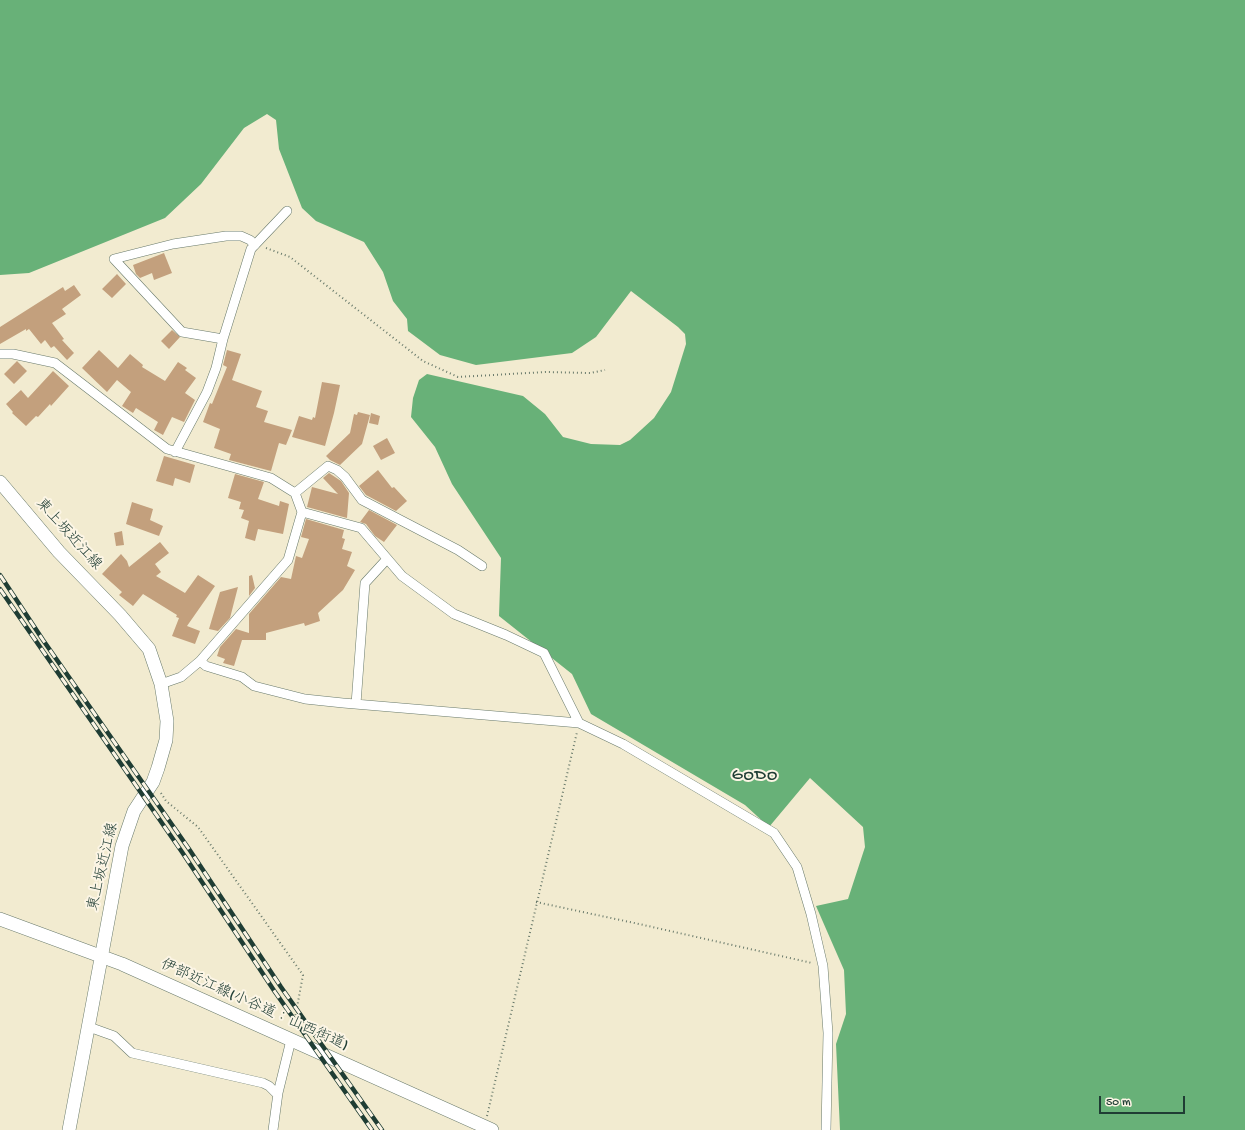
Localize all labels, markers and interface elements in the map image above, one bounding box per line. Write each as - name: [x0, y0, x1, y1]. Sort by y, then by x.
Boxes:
- street label: 東上坂近江線: [31, 496, 105, 574]
- district label: GODO: [732, 766, 778, 786]
- street label: 東上坂近江線: [85, 821, 123, 913]
- street label: 伊部近江線(小谷道：山西街道): [157, 956, 351, 1056]
- scale bar: [1101, 1088, 1187, 1114]
- text: 50 m: [1106, 1096, 1131, 1110]

